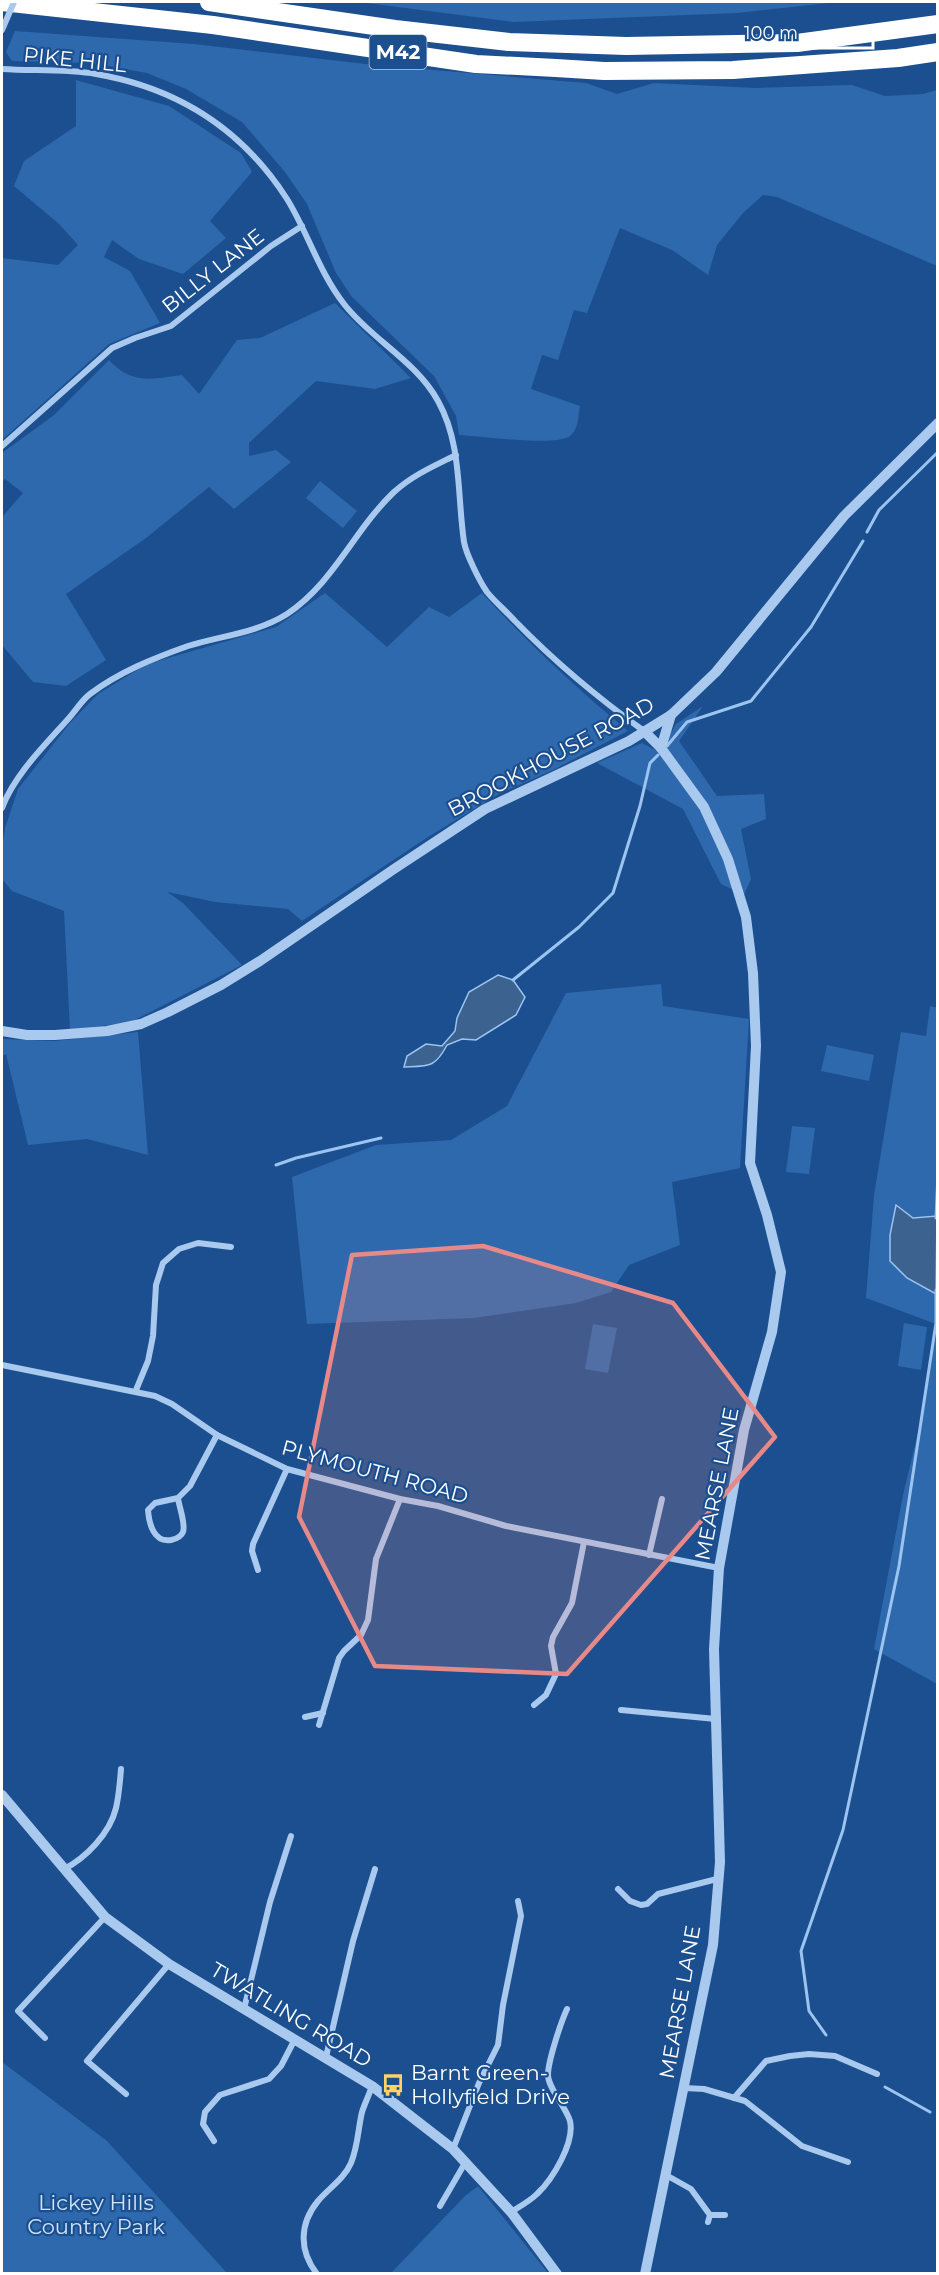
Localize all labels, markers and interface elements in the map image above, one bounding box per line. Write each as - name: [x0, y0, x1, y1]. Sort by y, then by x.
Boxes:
- scale bar: [735, 12, 873, 50]
- text: 100 m: [744, 22, 798, 44]
- road number: M42: [370, 35, 426, 69]
- street label: PIKE HILL: [22, 42, 129, 77]
- street label: BILLY LANE: [157, 223, 269, 318]
- street label: BROOKHOUSE ROAD: [443, 692, 658, 822]
- street label: MEARSE LANE: [689, 1405, 744, 1563]
- street label: PLYMOUTH ROAD: [279, 1435, 471, 1508]
- street label: MEARSE LANE: [654, 1923, 705, 2081]
- street label: TWATLING ROAD: [206, 1957, 376, 2073]
- place label: Barnt Green- Hollyfield Drive: [411, 2060, 570, 2109]
- bus stop icon: Barnt Green- Hollyfield Drive: [380, 2072, 406, 2098]
- park label: Lickey Hills Country Park: [27, 2190, 165, 2239]

